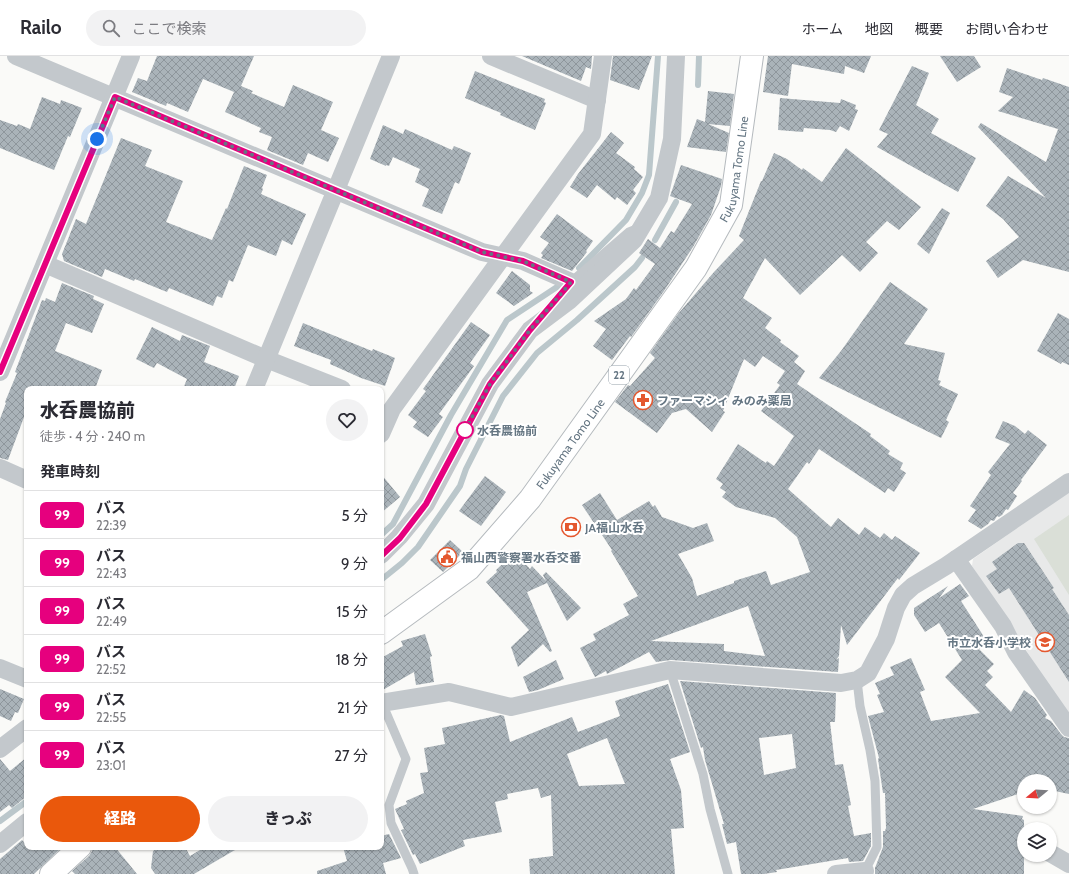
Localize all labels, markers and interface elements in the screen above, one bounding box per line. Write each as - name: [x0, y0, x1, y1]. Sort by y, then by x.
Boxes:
- search box: [86, 10, 366, 46]
- text: Railo: [20, 16, 62, 39]
- icon: search: [100, 17, 122, 39]
- text: ここで検索: [132, 20, 207, 38]
- text: ホーム: [801, 20, 843, 38]
- text: 地図: [865, 20, 893, 38]
- text: 概要: [915, 20, 943, 38]
- text: お問い合わせ: [965, 20, 1049, 38]
- street label: Fukuyama Tomo Line: [716, 115, 751, 225]
- your location: [87, 129, 107, 149]
- road number: 22: [609, 366, 629, 384]
- pharmacy icon: ファーマシィ みのみ薬局: [632, 389, 654, 411]
- place label: ファーマシィ みのみ薬局: [657, 393, 792, 408]
- street label: Fukuyama Tomo Line: [532, 395, 607, 492]
- text: 水呑農協前: [40, 399, 135, 422]
- button: heart: [326, 399, 368, 441]
- marker: 水呑農協前: [456, 421, 474, 439]
- place label: 水呑農協前: [477, 423, 537, 438]
- text: 徒歩 · 4 分 · 240 m: [40, 428, 145, 444]
- text: 発車時刻: [40, 463, 100, 481]
- text: バス: [96, 499, 126, 517]
- text: 99: [54, 506, 70, 524]
- text: 5 分: [342, 507, 368, 525]
- bank icon: JA福山水呑: [560, 516, 582, 538]
- text: 22:39: [96, 517, 127, 533]
- place label: JA福山水呑: [584, 520, 644, 535]
- public building icon: 福山西警察署水呑交番: [436, 546, 458, 568]
- text: バス: [96, 547, 126, 565]
- place label: 福山西警察署水呑交番: [461, 550, 582, 565]
- text: 99: [54, 554, 70, 572]
- text: 9 分: [341, 555, 368, 573]
- text: 22:43: [96, 565, 127, 581]
- text: バス: [96, 595, 126, 613]
- text: 99: [54, 602, 70, 620]
- text: 15 分: [337, 603, 368, 621]
- text: 22:49: [96, 613, 127, 629]
- school or university icon: 市立水呑小学校: [1034, 631, 1056, 653]
- place label: 市立水呑小学校: [947, 635, 1031, 650]
- text: バス: [96, 643, 126, 661]
- text: 99: [54, 650, 70, 668]
- text: 18 分: [336, 651, 368, 669]
- text: 22:52: [96, 661, 126, 677]
- text: バス: [96, 691, 126, 709]
- text: 99: [54, 698, 70, 716]
- text: 21 分: [337, 699, 368, 717]
- text: 22:55: [96, 709, 126, 725]
- text: バス: [96, 739, 126, 757]
- text: 99: [54, 746, 70, 764]
- text: 27 分: [334, 747, 368, 765]
- text: 23:01: [96, 757, 126, 773]
- north arrow: [1017, 774, 1057, 814]
- map controls: [1017, 774, 1057, 862]
- button: 経路: [40, 796, 200, 842]
- button: きっぷ: [208, 796, 368, 842]
- button: layers: [1017, 822, 1057, 862]

